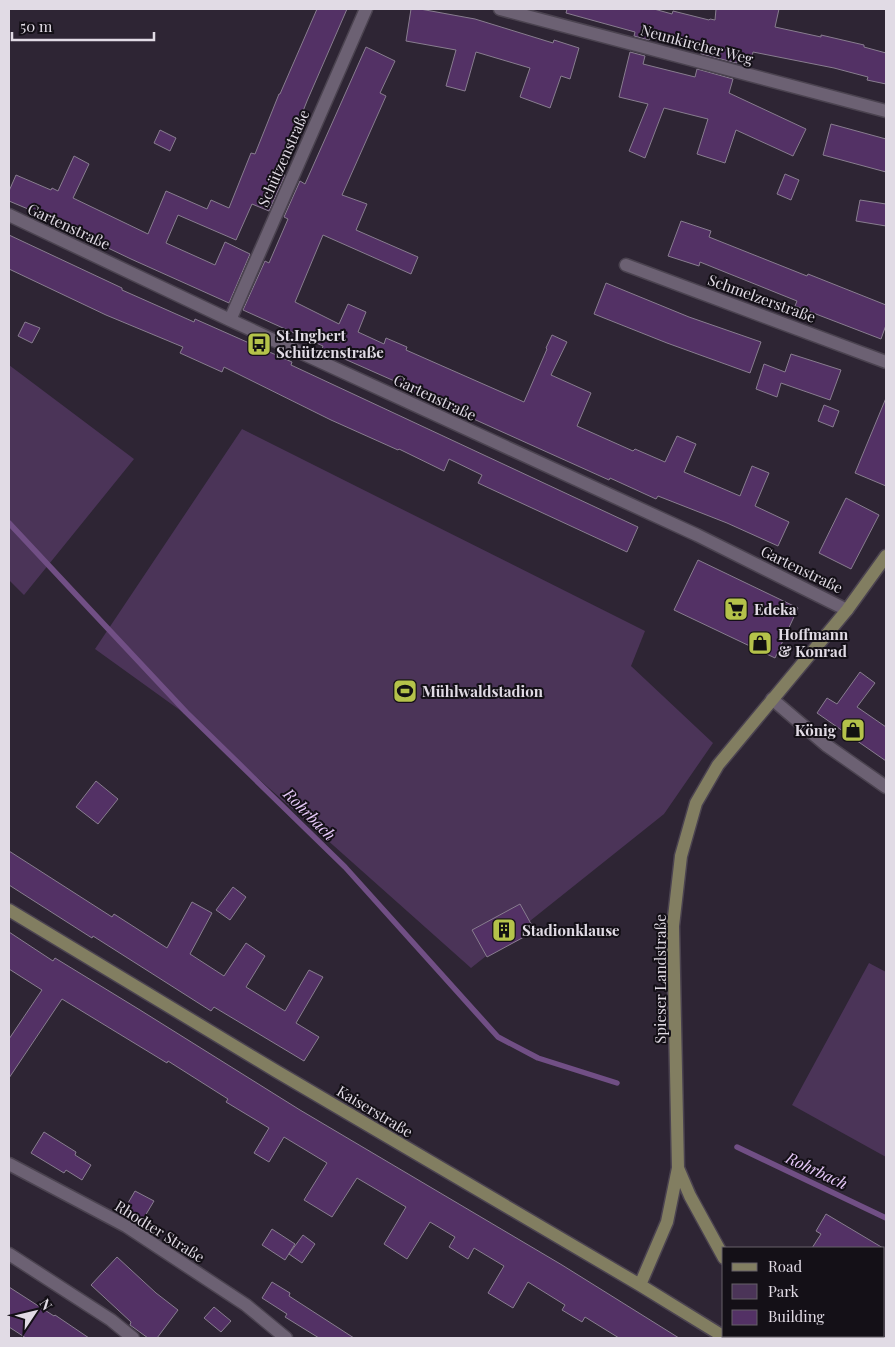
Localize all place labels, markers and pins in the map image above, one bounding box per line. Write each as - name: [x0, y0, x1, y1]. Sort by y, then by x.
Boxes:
- place label: St.Ingbert Schützenstraße: [276, 325, 384, 362]
- bus stop icon: St.Ingbert Schützenstraße: [246, 331, 272, 357]
- supermarket icon: Edeka: [723, 596, 749, 622]
- place label: Edeka: [754, 599, 797, 619]
- place label: Hoffmann & Konrad: [778, 624, 849, 661]
- shop icon: Hoffmann & Konrad: [747, 630, 773, 656]
- sports icon: Mühlwaldstadion: [392, 678, 418, 704]
- place label: Mühlwaldstadion: [422, 681, 544, 701]
- shop icon: König: [840, 717, 866, 743]
- place label: König: [795, 720, 837, 740]
- building icon: Stadionklause: [491, 917, 517, 943]
- place label: Stadionklause: [522, 920, 620, 940]

